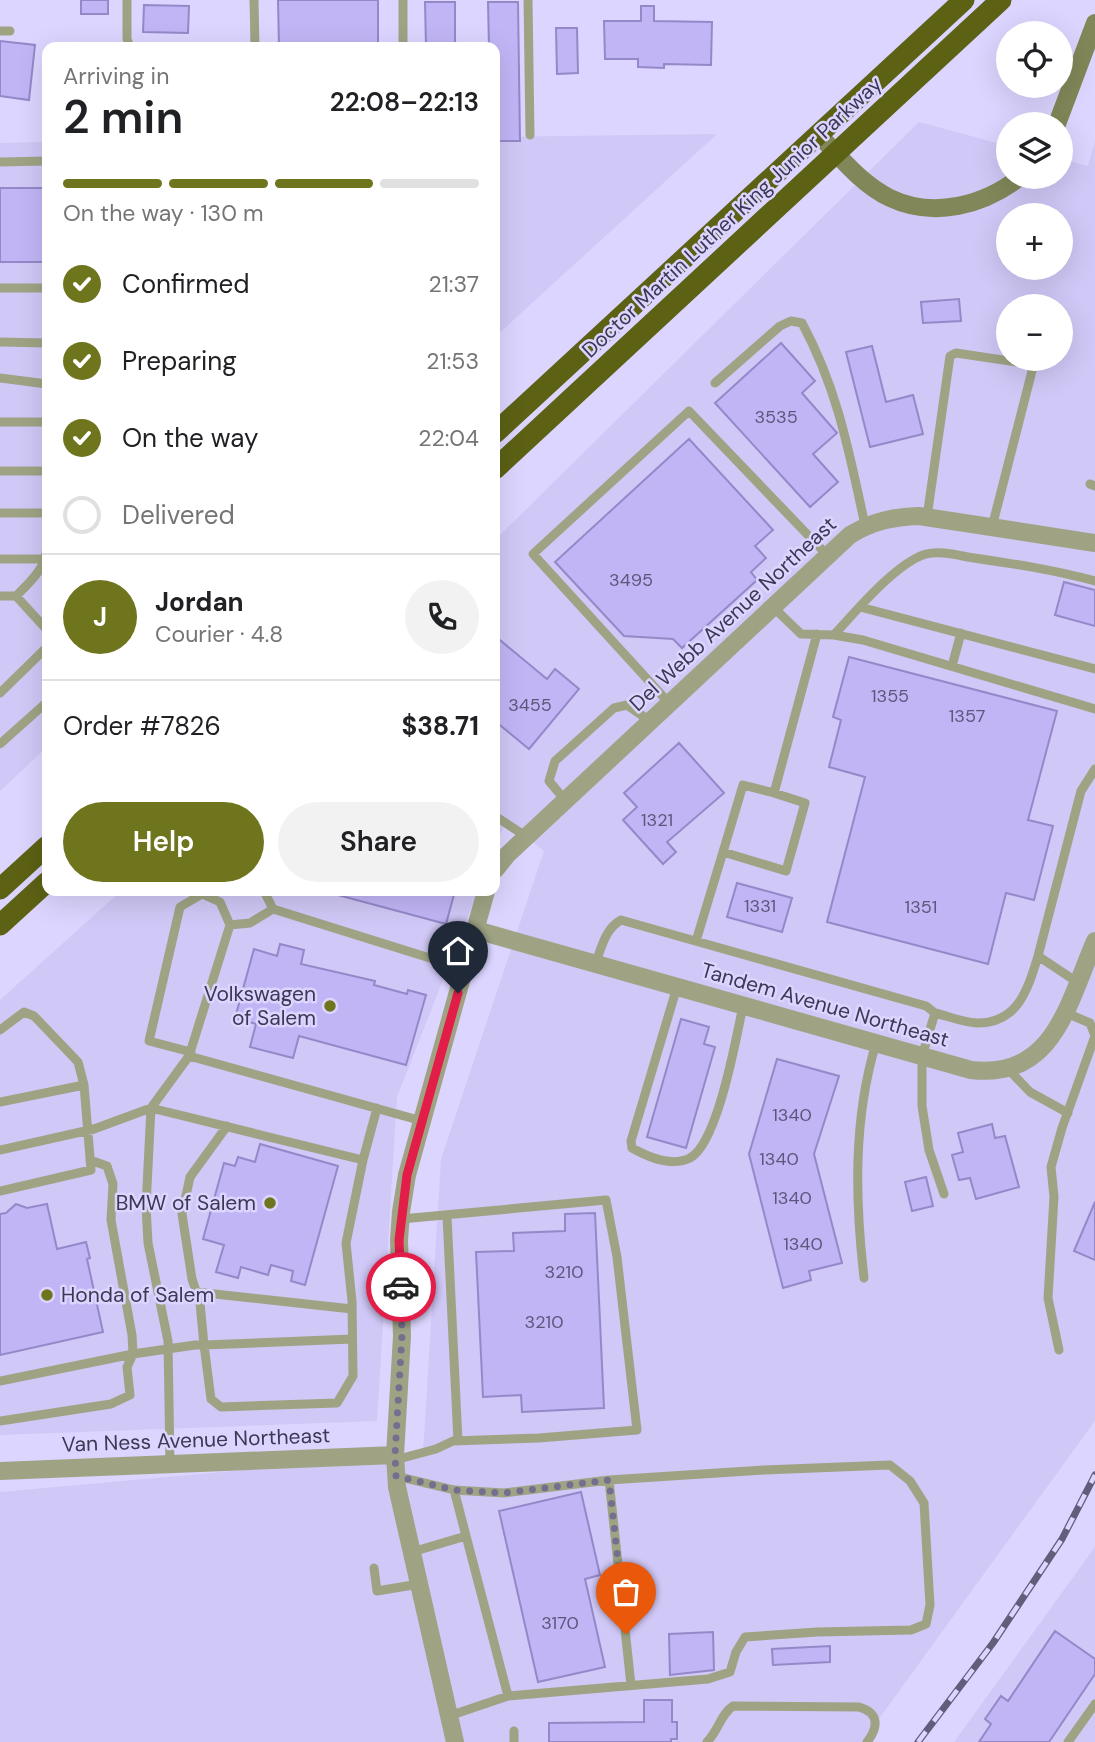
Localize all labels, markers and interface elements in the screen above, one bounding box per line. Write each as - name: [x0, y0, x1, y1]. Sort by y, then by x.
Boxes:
- map controls: [996, 21, 1073, 371]
- button: locate: [996, 21, 1073, 98]
- text: Arriving in: [63, 61, 169, 91]
- street label: Doctor Martin Luther King Junior Parkway: [576, 70, 888, 364]
- text: 22:08–22:13: [330, 85, 479, 119]
- text: 2 min: [63, 87, 183, 147]
- button: layers: [996, 112, 1073, 189]
- text: On the way · 130 m: [63, 198, 264, 228]
- button: +: [996, 203, 1073, 280]
- icon: check: [63, 265, 101, 303]
- text: Confirmed: [122, 267, 249, 301]
- text: 21:37: [428, 269, 479, 299]
- button: −: [996, 294, 1073, 371]
- icon: check: [63, 342, 101, 380]
- text: Preparing: [122, 344, 237, 378]
- text: 21:53: [426, 346, 479, 376]
- house number: 3535: [754, 405, 798, 429]
- icon: check: [63, 419, 101, 457]
- text: On the way: [122, 421, 258, 455]
- text: 22:04: [418, 423, 479, 453]
- text: Delivered: [122, 498, 235, 532]
- street label: Del Webb Avenue Northeast: [623, 511, 843, 717]
- house number: 3495: [609, 568, 653, 592]
- button: phone: [405, 580, 479, 654]
- text: Jordan: [155, 585, 244, 619]
- text: J: [93, 600, 107, 634]
- text: Courier · 4.8: [155, 619, 283, 649]
- house number: 1355: [871, 684, 909, 708]
- house number: 3455: [508, 693, 552, 717]
- house number: 1357: [949, 704, 985, 728]
- text: Order #7826: [63, 709, 221, 743]
- text: $38.71: [401, 709, 479, 743]
- button: Help: [63, 802, 264, 882]
- button: Share: [278, 802, 479, 882]
- house number: 1321: [641, 808, 673, 832]
- house number: 1331: [744, 894, 776, 918]
- house number: 1351: [905, 895, 937, 919]
- pin: [428, 921, 488, 993]
- icon: home: [439, 932, 477, 970]
- street label: Tandem Avenue Northeast: [698, 956, 952, 1054]
- place label: Volkswagen of Salem: [204, 980, 316, 1032]
- marker: Volkswagen of Salem: [322, 998, 338, 1014]
- house number: 1340: [772, 1103, 812, 1127]
- house number: 1340: [759, 1147, 799, 1171]
- house number: 1340: [772, 1186, 812, 1210]
- place label: BMW of Salem: [116, 1189, 256, 1217]
- marker: BMW of Salem: [262, 1195, 278, 1211]
- house number: 1340: [783, 1232, 823, 1256]
- courier: [366, 1252, 436, 1322]
- house number: 3210: [545, 1260, 583, 1284]
- icon: car: [382, 1268, 420, 1306]
- place label: Honda of Salem: [61, 1281, 214, 1309]
- marker: Honda of Salem: [39, 1287, 55, 1303]
- house number: 3210: [525, 1310, 563, 1334]
- street label: Van Ness Avenue Northeast: [61, 1421, 331, 1459]
- pin: [596, 1562, 656, 1634]
- icon: bag: [607, 1573, 645, 1611]
- house number: 3170: [541, 1611, 579, 1635]

